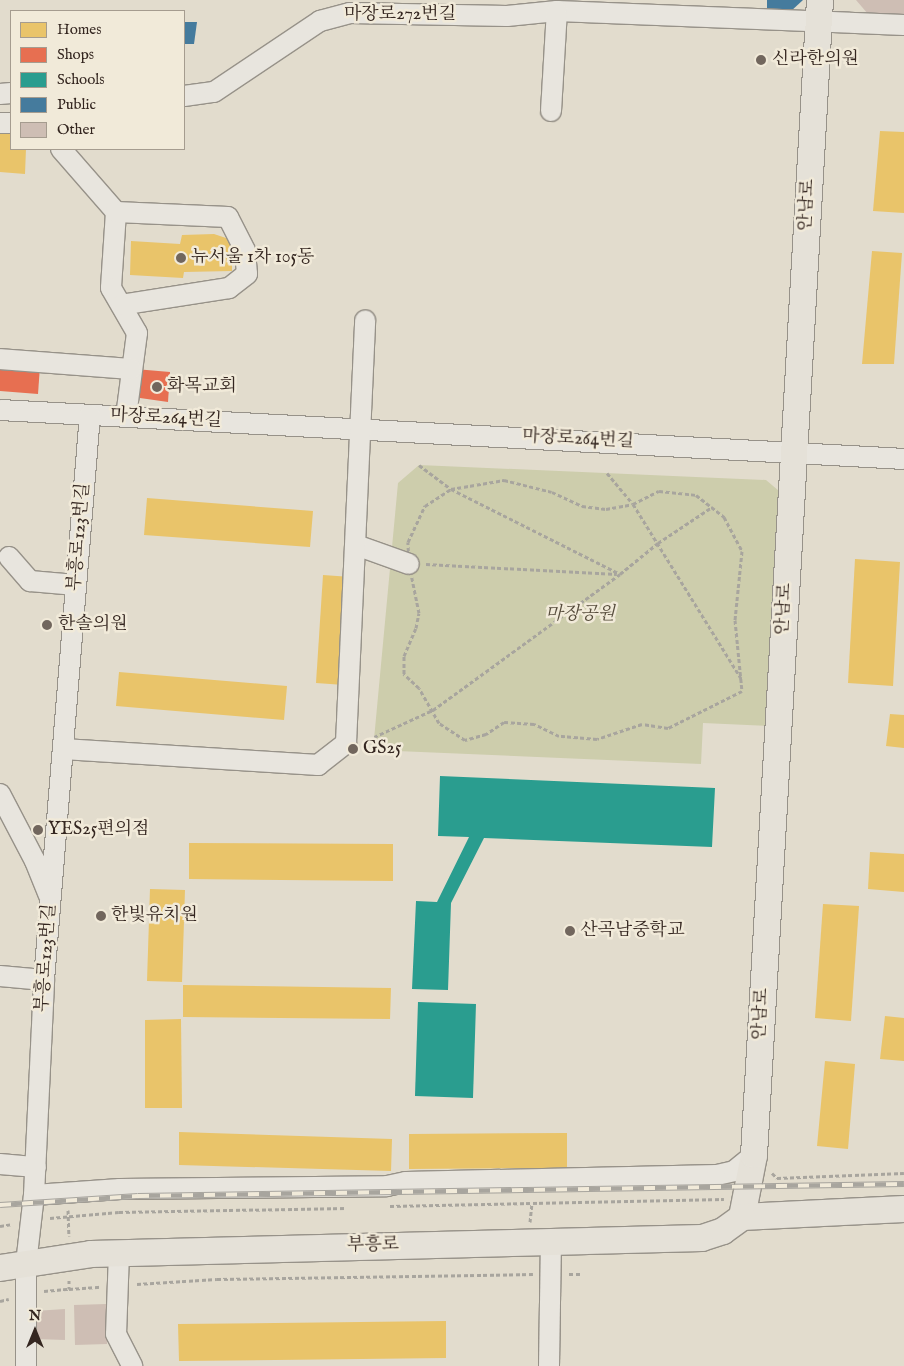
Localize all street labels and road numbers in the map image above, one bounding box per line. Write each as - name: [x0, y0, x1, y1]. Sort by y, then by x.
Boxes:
- street label: 마장로272번길: [344, 4, 456, 26]
- street label: 안남로: [796, 178, 820, 232]
- street label: 마장로264번길: [110, 405, 222, 433]
- street label: 마장로264번길: [522, 426, 634, 454]
- street label: 부흥로123번길: [64, 482, 96, 592]
- street label: 안남로: [773, 582, 797, 636]
- street label: 부흥로123번길: [32, 903, 62, 1013]
- street label: 안남로: [750, 987, 774, 1041]
- street label: 부흥로: [347, 1235, 399, 1257]

